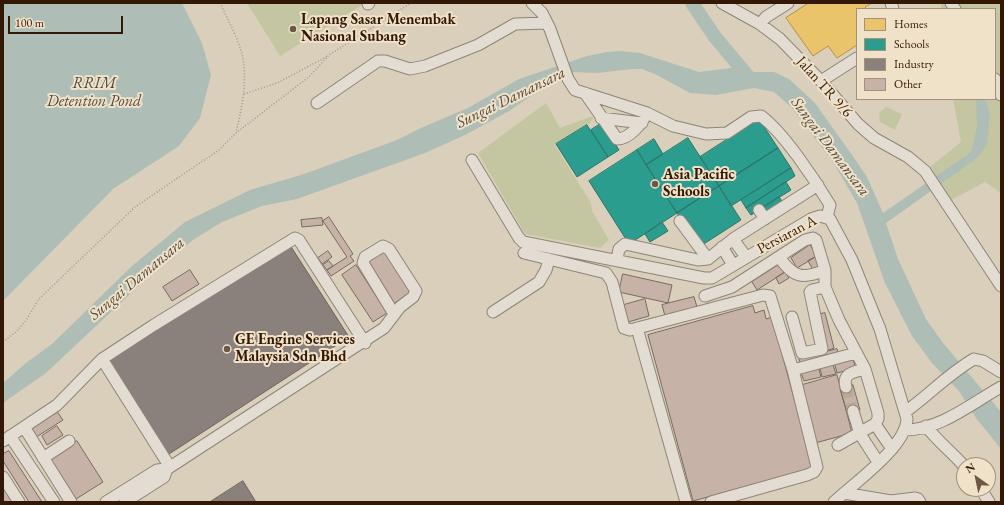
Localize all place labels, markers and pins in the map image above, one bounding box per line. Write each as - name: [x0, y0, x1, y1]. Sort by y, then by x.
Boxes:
- place label: Lapang Sasar Menembak Nasional Subang: [301, 11, 456, 46]
- marker: Lapang Sasar Menembak Nasional Subang: [288, 24, 298, 34]
- place label: Asia Pacific Schools: [663, 166, 735, 201]
- marker: Asia Pacific Schools: [650, 179, 660, 189]
- place label: GE Engine Services Malaysia Sdn Bhd: [235, 331, 355, 366]
- marker: GE Engine Services Malaysia Sdn Bhd: [222, 344, 232, 354]

